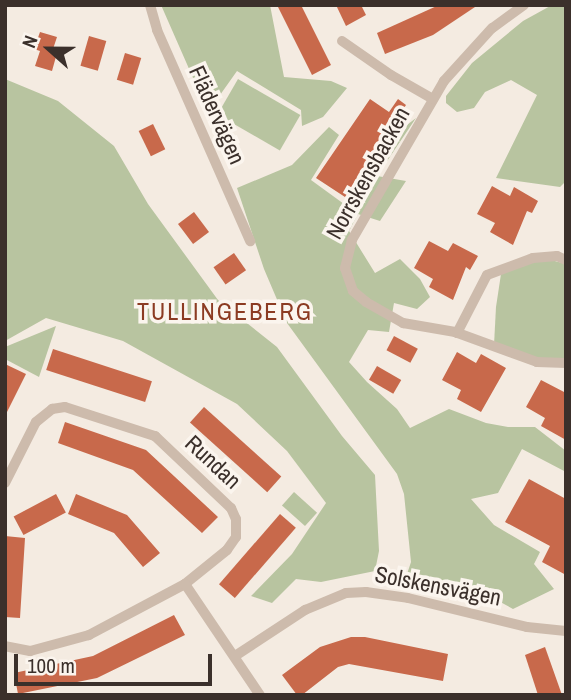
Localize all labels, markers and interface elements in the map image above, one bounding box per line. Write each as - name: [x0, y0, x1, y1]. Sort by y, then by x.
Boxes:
- north arrow: [14, 14, 84, 84]
- text: N: [15, 32, 44, 51]
- street label: Flädervägen: [183, 62, 251, 168]
- street label: Norrskensbacken: [320, 102, 416, 244]
- district label: TULLINGEBERG: [138, 298, 312, 326]
- street label: Rundan: [179, 429, 247, 495]
- street label: Solskensvägen: [373, 560, 503, 612]
- scale bar: [18, 640, 215, 684]
- text: 100 m: [27, 651, 75, 680]

